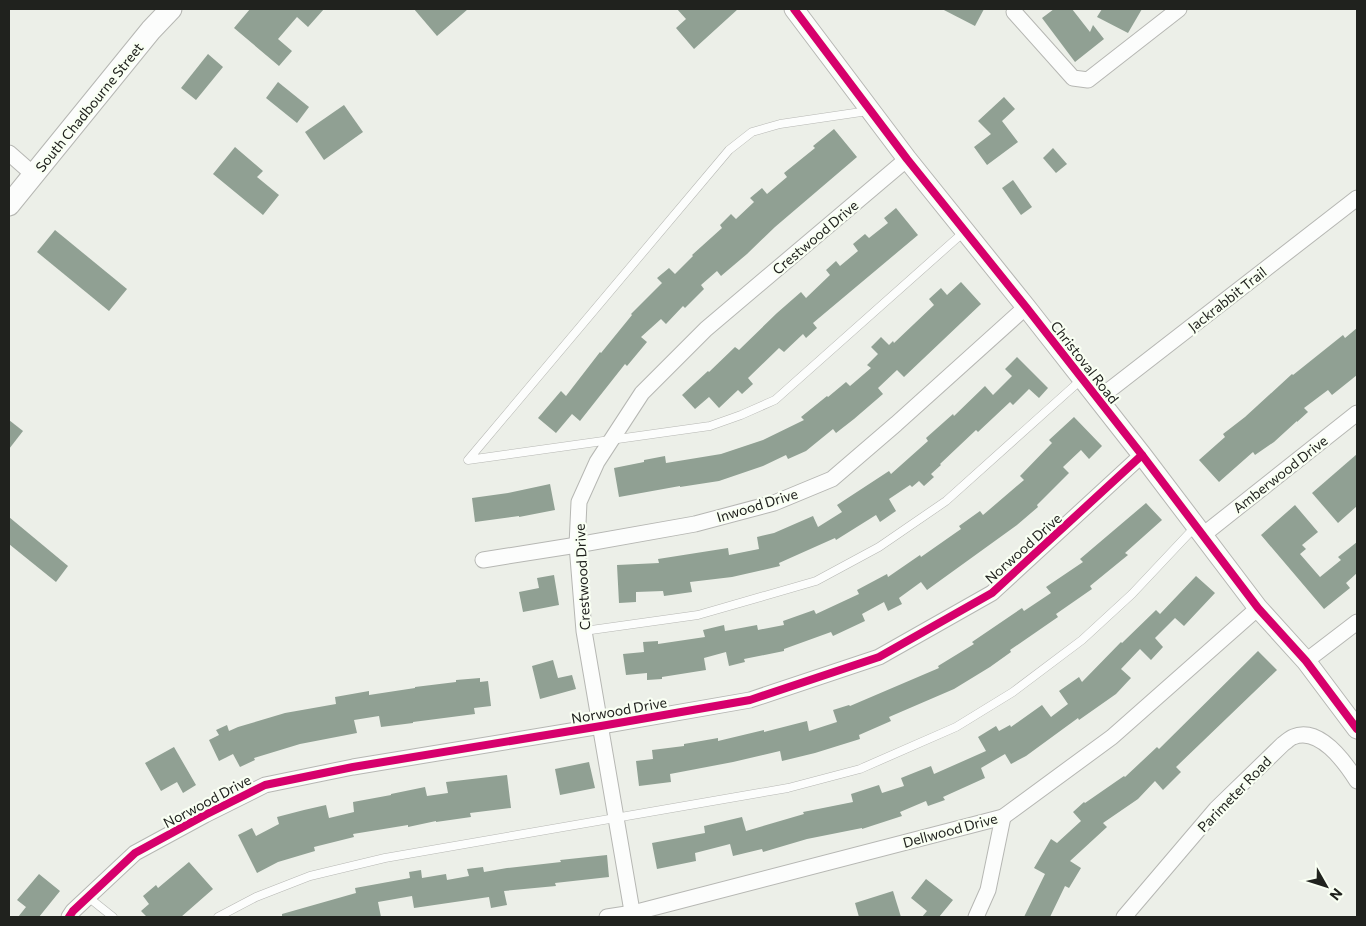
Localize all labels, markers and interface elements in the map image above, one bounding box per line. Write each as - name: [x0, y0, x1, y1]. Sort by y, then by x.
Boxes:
- street label: South Chadbourne Street: [32, 39, 147, 175]
- street label: Crestwood Drive: [769, 196, 861, 278]
- street label: Jackrabbit Trail: [1184, 263, 1270, 335]
- street label: Christoval Road: [1047, 317, 1123, 407]
- street label: Amberwood Drive: [1229, 432, 1331, 516]
- street label: Inwood Drive: [714, 485, 800, 525]
- street label: Norwood Drive: [981, 509, 1065, 587]
- street label: Crestwood Drive: [571, 523, 593, 631]
- street label: Norwood Drive: [570, 693, 668, 727]
- street label: Parimeter Road: [1194, 753, 1274, 835]
- street label: Norwood Drive: [160, 771, 254, 831]
- street label: Dellwood Drive: [901, 809, 999, 851]
- north arrow: [1301, 861, 1351, 911]
- text: N: [1327, 885, 1346, 904]

